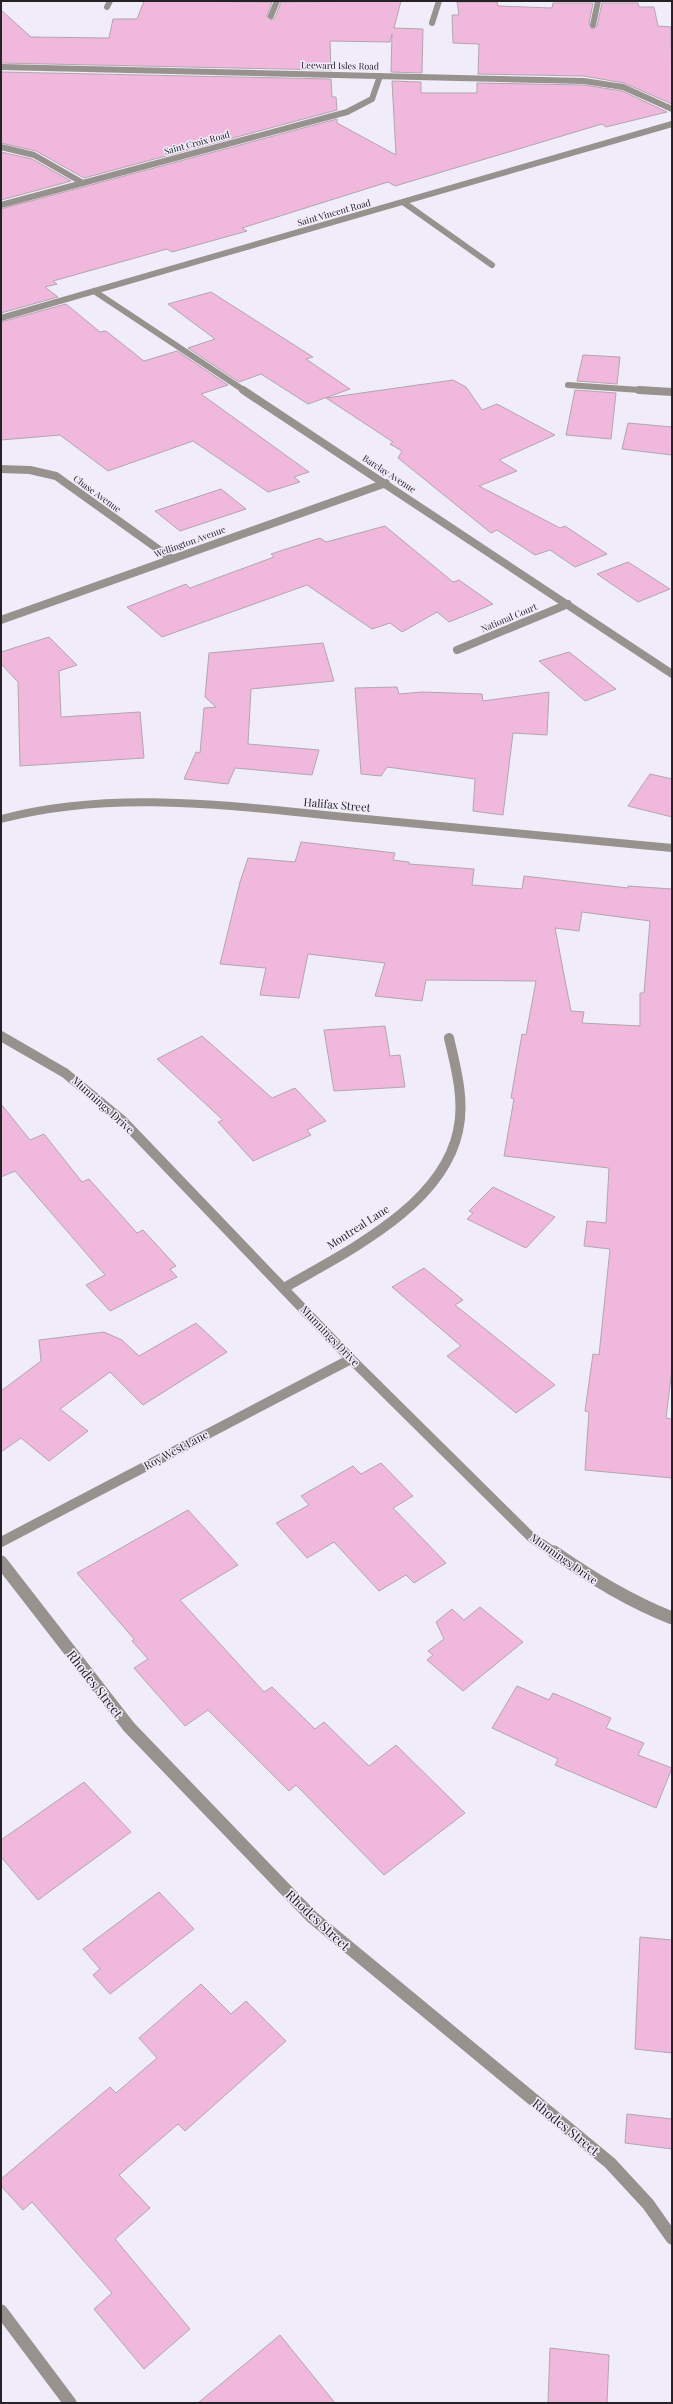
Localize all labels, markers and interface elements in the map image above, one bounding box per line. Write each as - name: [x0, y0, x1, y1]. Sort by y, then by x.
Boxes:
- street label: Leeward Isles Road: [301, 58, 380, 72]
- street label: Saint Croix Road: [163, 127, 232, 157]
- street label: Saint Vincent Road: [296, 196, 373, 228]
- street label: Barclay Avenue: [361, 451, 419, 495]
- street label: Chase Avenue: [71, 472, 124, 515]
- street label: Wellington Avenue: [151, 522, 227, 560]
- street label: National Court: [479, 600, 539, 634]
- street label: Halifax Street: [303, 794, 371, 815]
- street label: Munnings Drive: [69, 1073, 138, 1137]
- street label: Montreal Lane: [324, 1201, 392, 1252]
- street label: Munnings Drive: [298, 1302, 363, 1370]
- street label: Roy West Lane: [141, 1426, 211, 1473]
- street label: Munnings Drive: [528, 1530, 601, 1588]
- street label: Rhodes Street: [64, 1646, 127, 1721]
- street label: Rhodes Street: [283, 1886, 354, 1954]
- street label: Rhodes Street: [529, 2094, 604, 2159]

